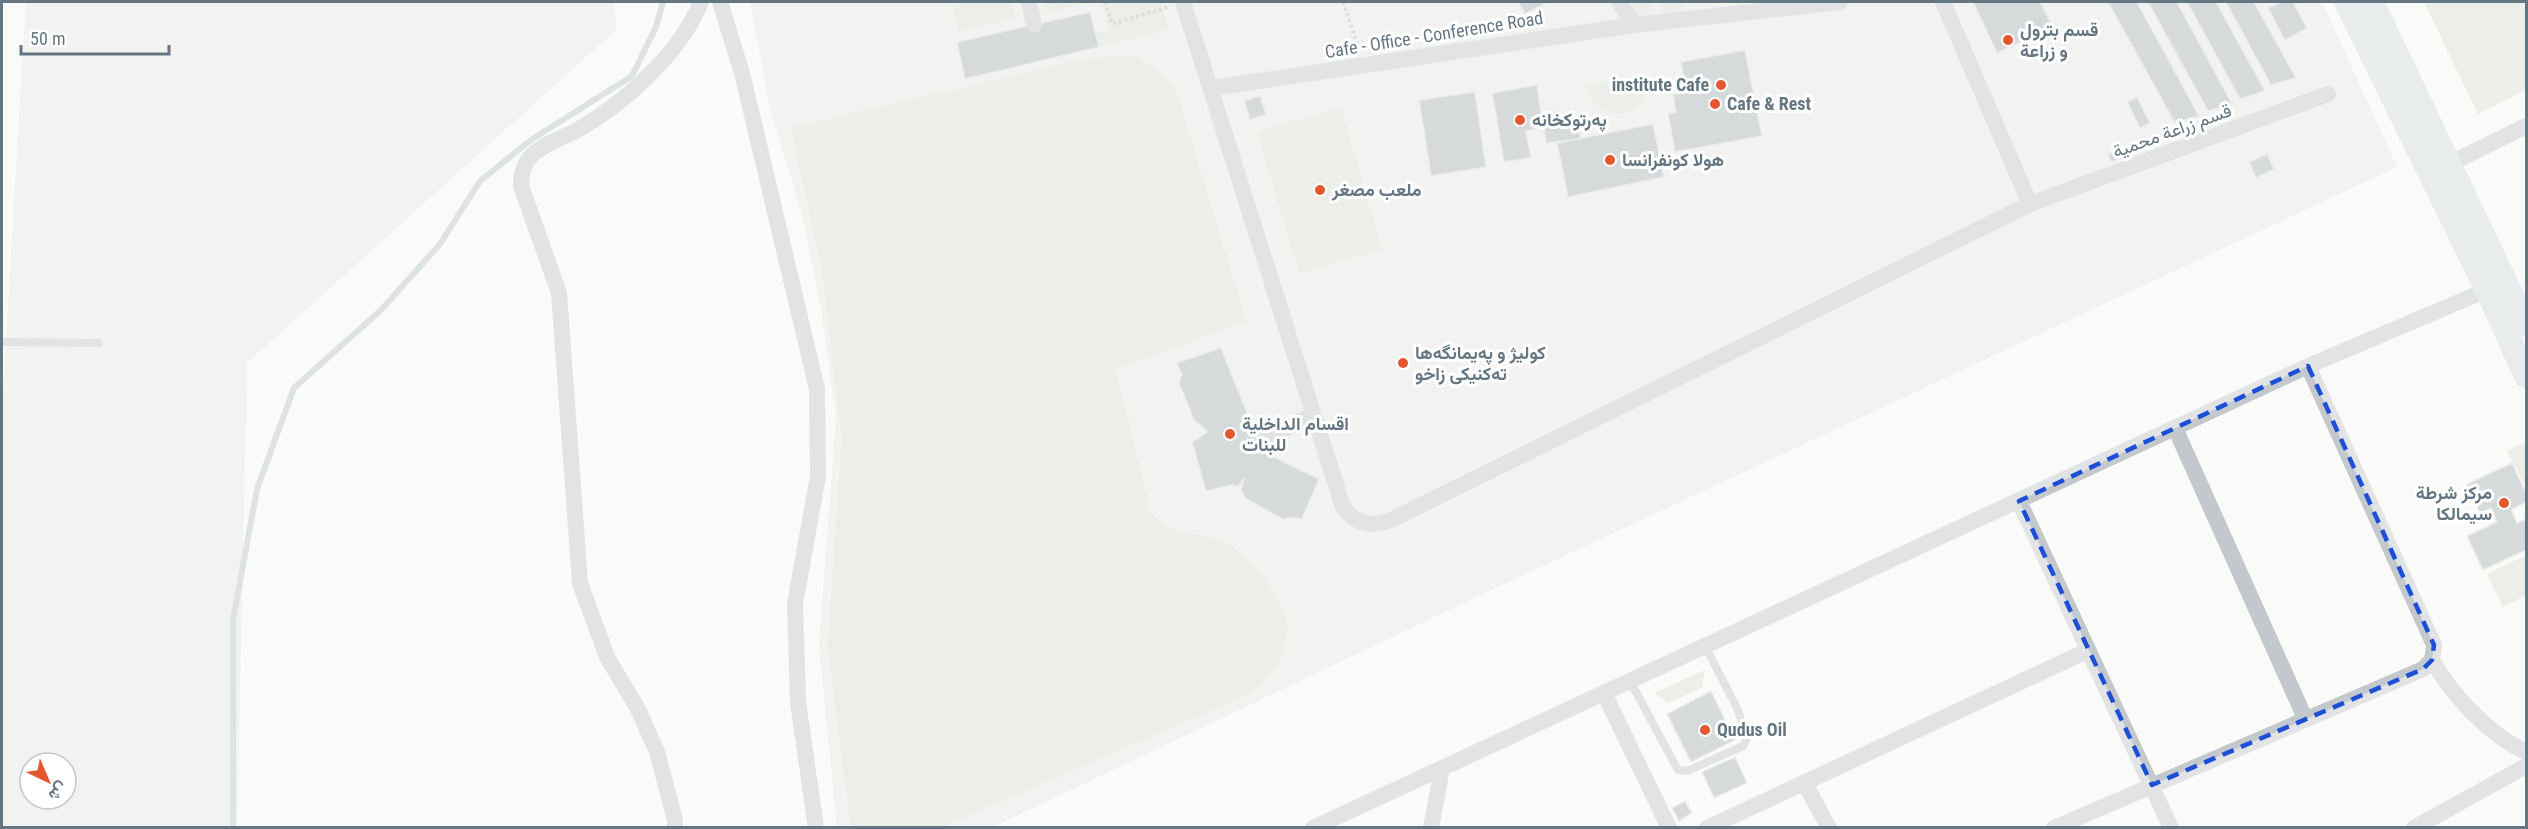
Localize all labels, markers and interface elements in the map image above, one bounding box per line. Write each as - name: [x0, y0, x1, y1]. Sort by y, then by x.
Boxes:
- street label: Cafe - Office - Conference Road: [1323, 7, 1544, 62]
- scale bar: [21, 18, 170, 56]
- place label: قسم بترول و زراعة: [2020, 19, 2098, 62]
- text: 50 m: [30, 28, 65, 49]
- marker: قسم بترول و زراعة: [2001, 33, 2015, 47]
- place label: institute Cafe: [1612, 74, 1709, 95]
- marker: institute Cafe: [1714, 78, 1728, 92]
- place label: Cafe & Rest: [1727, 93, 1811, 114]
- marker: Cafe & Rest: [1708, 97, 1722, 111]
- street label: قسم زراعة محمية: [2110, 99, 2235, 164]
- place label: په‌رتوكخانه‌: [1532, 109, 1607, 132]
- marker: په‌رتوكخانه‌: [1513, 113, 1527, 127]
- place label: هولا كونفرانسا: [1622, 149, 1724, 171]
- marker: هولا كونفرانسا: [1603, 153, 1617, 167]
- place label: ملعب مصغر: [1331, 179, 1422, 201]
- marker: ملعب مصغر: [1313, 183, 1327, 197]
- place label: كوليژ و په‌يمانگه‌ها ته‌كنيكى زاخو: [1415, 342, 1546, 385]
- marker: كوليژ و په‌يمانگه‌ها ته‌كنيكى زاخو: [1396, 356, 1410, 370]
- place label: اقسام الداخلیة للبنات: [1242, 413, 1349, 456]
- marker: اقسام الداخلیة للبنات: [1223, 427, 1237, 441]
- place label: مركز شرطة سيمالكا: [2416, 482, 2492, 525]
- marker: مركز شرطة سيمالكا: [2497, 496, 2511, 510]
- place label: Qudus Oil: [1717, 719, 1787, 740]
- marker: Qudus Oil: [1698, 723, 1712, 737]
- north arrow: [18, 751, 78, 811]
- text: ش: [45, 778, 72, 805]

